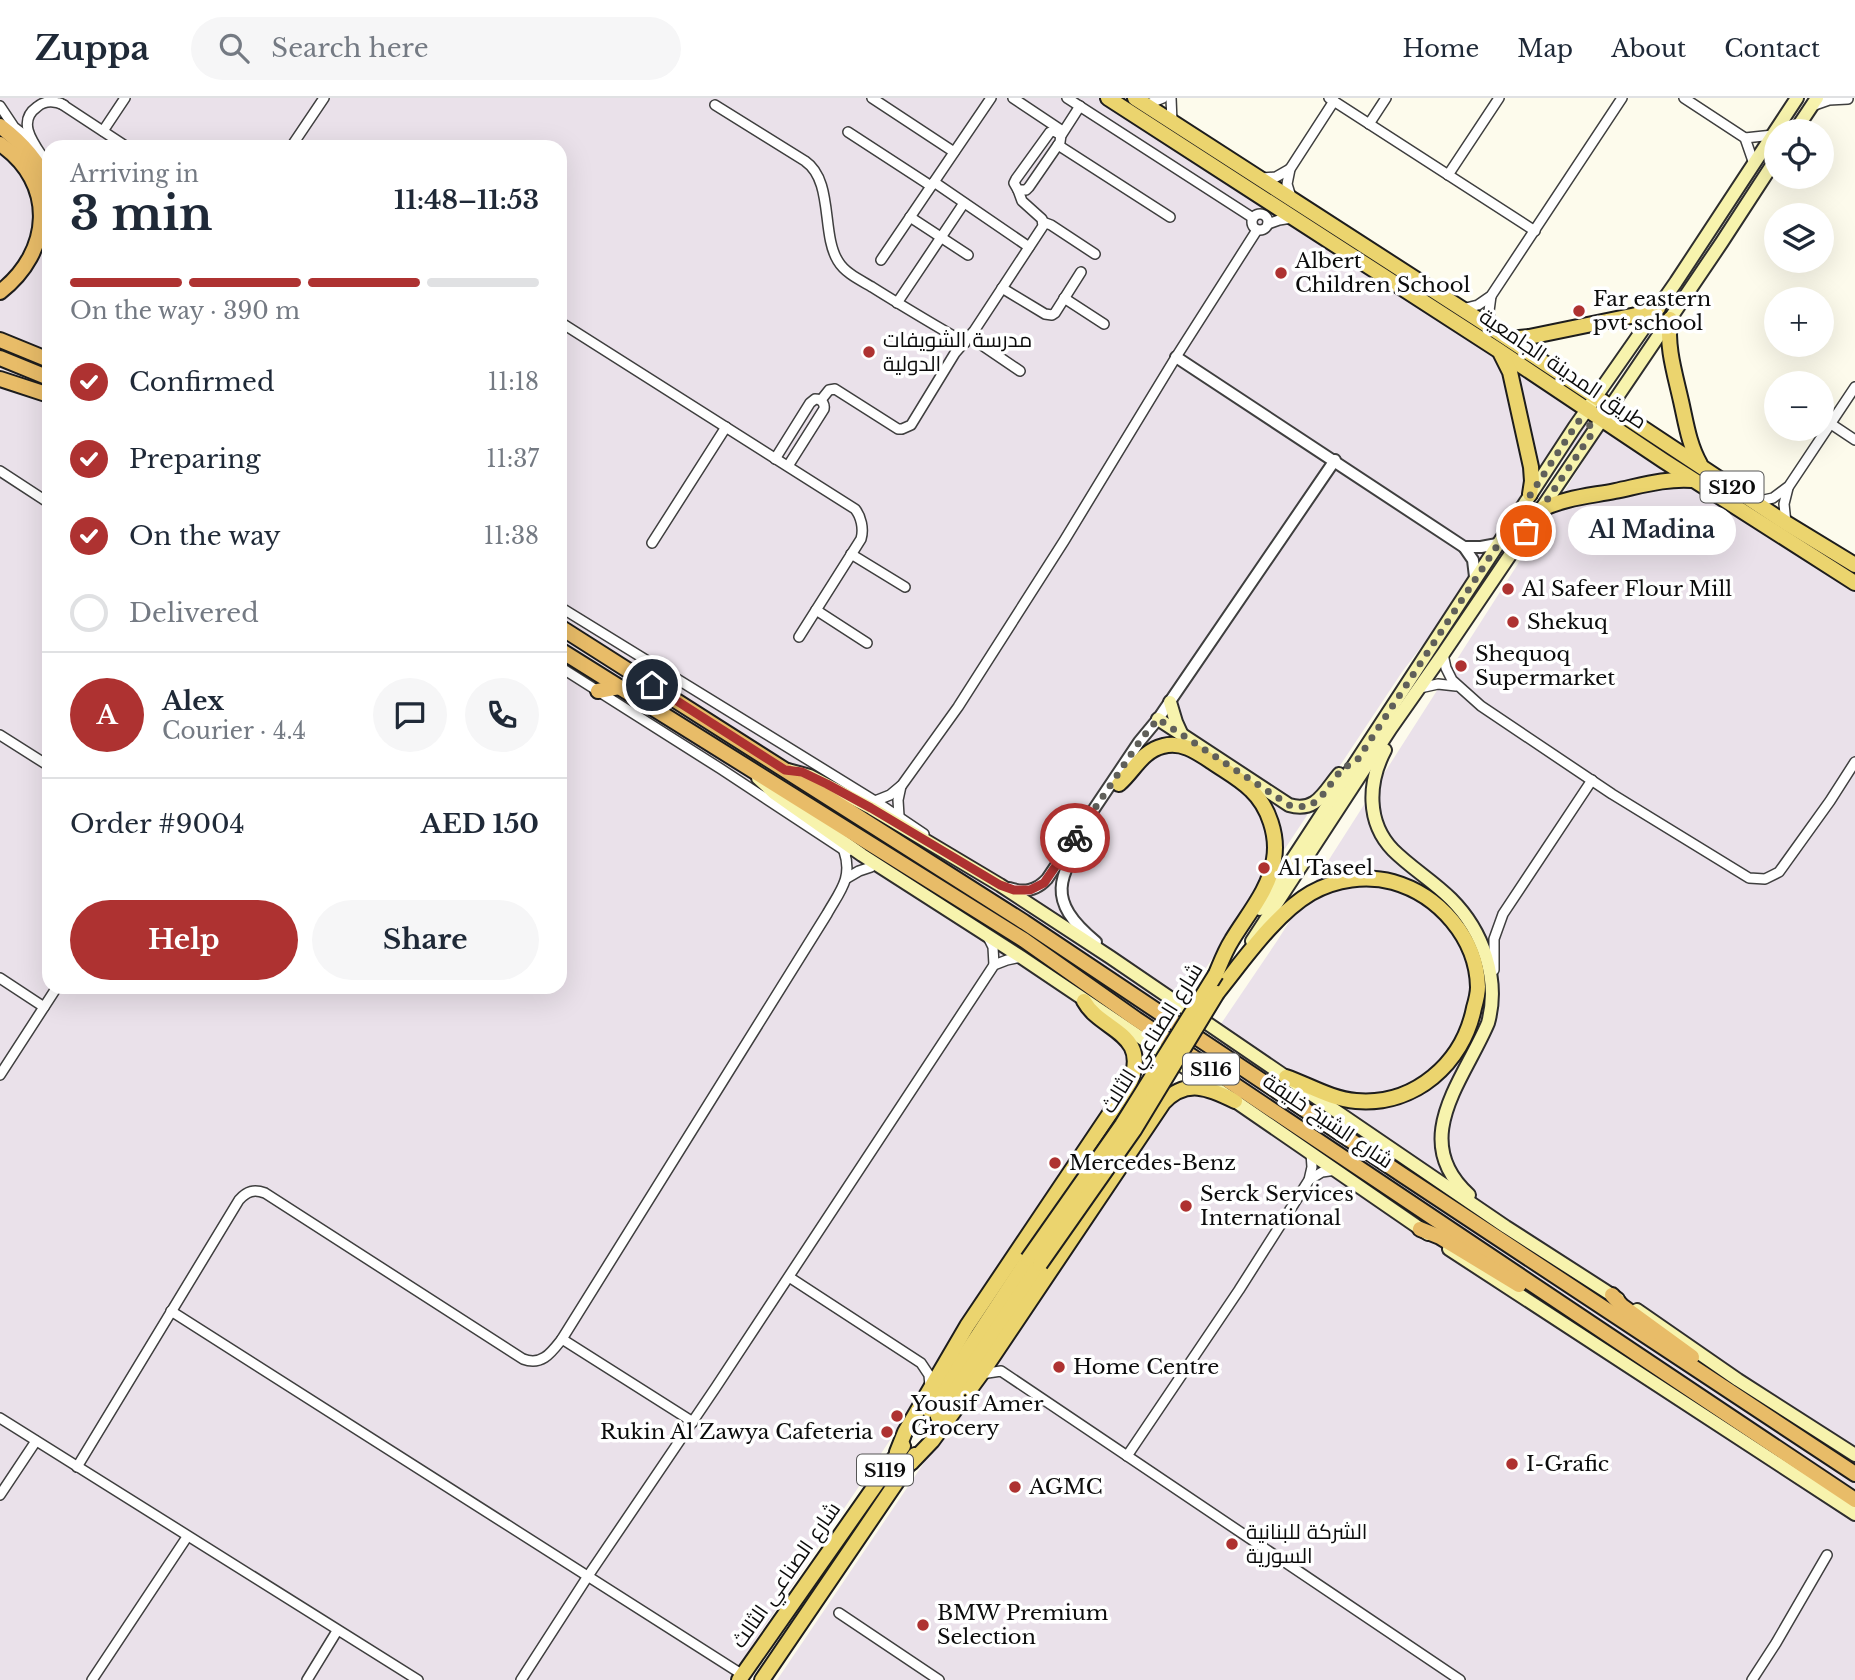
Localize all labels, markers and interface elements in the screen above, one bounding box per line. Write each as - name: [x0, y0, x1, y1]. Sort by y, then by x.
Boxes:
- search box: [191, 17, 681, 80]
- text: Zuppa: [35, 28, 149, 69]
- icon: search: [215, 29, 253, 67]
- text: Search here: [271, 32, 429, 64]
- text: Home: [1403, 34, 1479, 63]
- text: Map: [1517, 34, 1573, 63]
- text: About: [1611, 34, 1686, 63]
- text: Contact: [1724, 34, 1820, 63]
- map controls: [1764, 119, 1834, 441]
- button: locate: [1764, 119, 1834, 189]
- text: Arriving in: [70, 160, 199, 188]
- text: 11:48–11:53: [394, 184, 539, 216]
- text: 3 min: [70, 185, 212, 242]
- button: layers: [1764, 203, 1834, 273]
- place label: Albert Children School: [1294, 248, 1470, 298]
- marker: Albert Children School: [1273, 265, 1289, 281]
- place label: Far eastern pvt school: [1593, 286, 1711, 336]
- button: +: [1764, 287, 1834, 357]
- text: On the way · 390 m: [70, 297, 300, 325]
- street label: طريق المدينة الجامعية: [1474, 303, 1652, 435]
- marker: Far eastern pvt school: [1571, 303, 1587, 319]
- place label: مدرسة الشويفات الدولية: [883, 327, 1032, 377]
- marker: مدرسة الشويفات الدولية: [861, 344, 877, 360]
- icon: check: [70, 363, 108, 401]
- text: Confirmed: [129, 366, 274, 398]
- text: 11:18: [488, 368, 539, 396]
- button: −: [1764, 371, 1834, 441]
- icon: check: [70, 440, 108, 478]
- text: Preparing: [129, 443, 261, 475]
- text: 11:37: [486, 445, 539, 473]
- road number: S120: [1700, 472, 1764, 502]
- pin: [1496, 501, 1556, 561]
- callout: Al Madina: [1568, 506, 1736, 556]
- icon: bag: [1507, 512, 1545, 550]
- text: Al Madina: [1589, 516, 1715, 544]
- icon: check: [70, 517, 108, 555]
- text: On the way: [129, 520, 281, 552]
- text: 11:38: [484, 522, 539, 550]
- place label: Al Safeer Flour Mill: [1521, 576, 1732, 602]
- marker: Al Safeer Flour Mill: [1500, 581, 1516, 597]
- text: Delivered: [129, 597, 259, 629]
- place label: Shekuq: [1527, 609, 1608, 635]
- marker: Shekuq: [1505, 614, 1521, 630]
- place label: Shequoq Supermarket: [1475, 641, 1615, 691]
- pin: [622, 655, 682, 715]
- marker: Shequoq Supermarket: [1453, 658, 1469, 674]
- icon: home: [633, 666, 671, 704]
- button: chat: [373, 678, 447, 752]
- button: phone: [465, 678, 539, 752]
- text: Alex: [162, 685, 224, 717]
- text: A: [96, 699, 118, 731]
- text: Courier · 4.4: [162, 717, 306, 745]
- courier: [1040, 803, 1110, 873]
- text: Order #9004: [70, 808, 245, 840]
- text: AED 150: [421, 808, 539, 840]
- icon: bike: [1056, 819, 1094, 857]
- place label: Al Taseel: [1277, 855, 1373, 881]
- marker: Al Taseel: [1256, 860, 1272, 876]
- button: Help: [70, 900, 298, 980]
- button: Share: [312, 900, 539, 980]
- street label: شارع الصناعي الثالث: [1095, 958, 1211, 1119]
- road number: S116: [1183, 1054, 1239, 1085]
- street label: شارع الشيخ خليفة: [1257, 1068, 1398, 1175]
- place label: Mercedes-Benz: [1069, 1150, 1236, 1176]
- marker: Mercedes-Benz: [1047, 1155, 1063, 1171]
- place label: Serck Services International: [1200, 1181, 1354, 1231]
- marker: Serck Services International: [1178, 1198, 1194, 1214]
- place label: Home Centre: [1073, 1354, 1219, 1380]
- marker: Home Centre: [1051, 1359, 1067, 1375]
- place label: Yousif Amer Grocery: [910, 1391, 1043, 1441]
- marker: Yousif Amer Grocery: [889, 1408, 905, 1424]
- place label: Rukin Al Zawya Cafeteria: [600, 1419, 873, 1445]
- marker: Rukin Al Zawya Cafeteria: [879, 1424, 895, 1440]
- place label: I-Grafic: [1526, 1451, 1609, 1477]
- road number: S119: [857, 1454, 913, 1486]
- marker: I-Grafic: [1504, 1456, 1520, 1472]
- place label: AGMC: [1028, 1474, 1103, 1500]
- marker: AGMC: [1007, 1479, 1023, 1495]
- street label: شارع الصناعي الثالث: [726, 1497, 848, 1655]
- place label: الشركة للبنانية السورية: [1246, 1519, 1367, 1569]
- marker: الشركة للبنانية السورية: [1224, 1536, 1240, 1552]
- place label: BMW Premium Selection: [937, 1600, 1109, 1650]
- marker: BMW Premium Selection: [915, 1617, 931, 1633]

